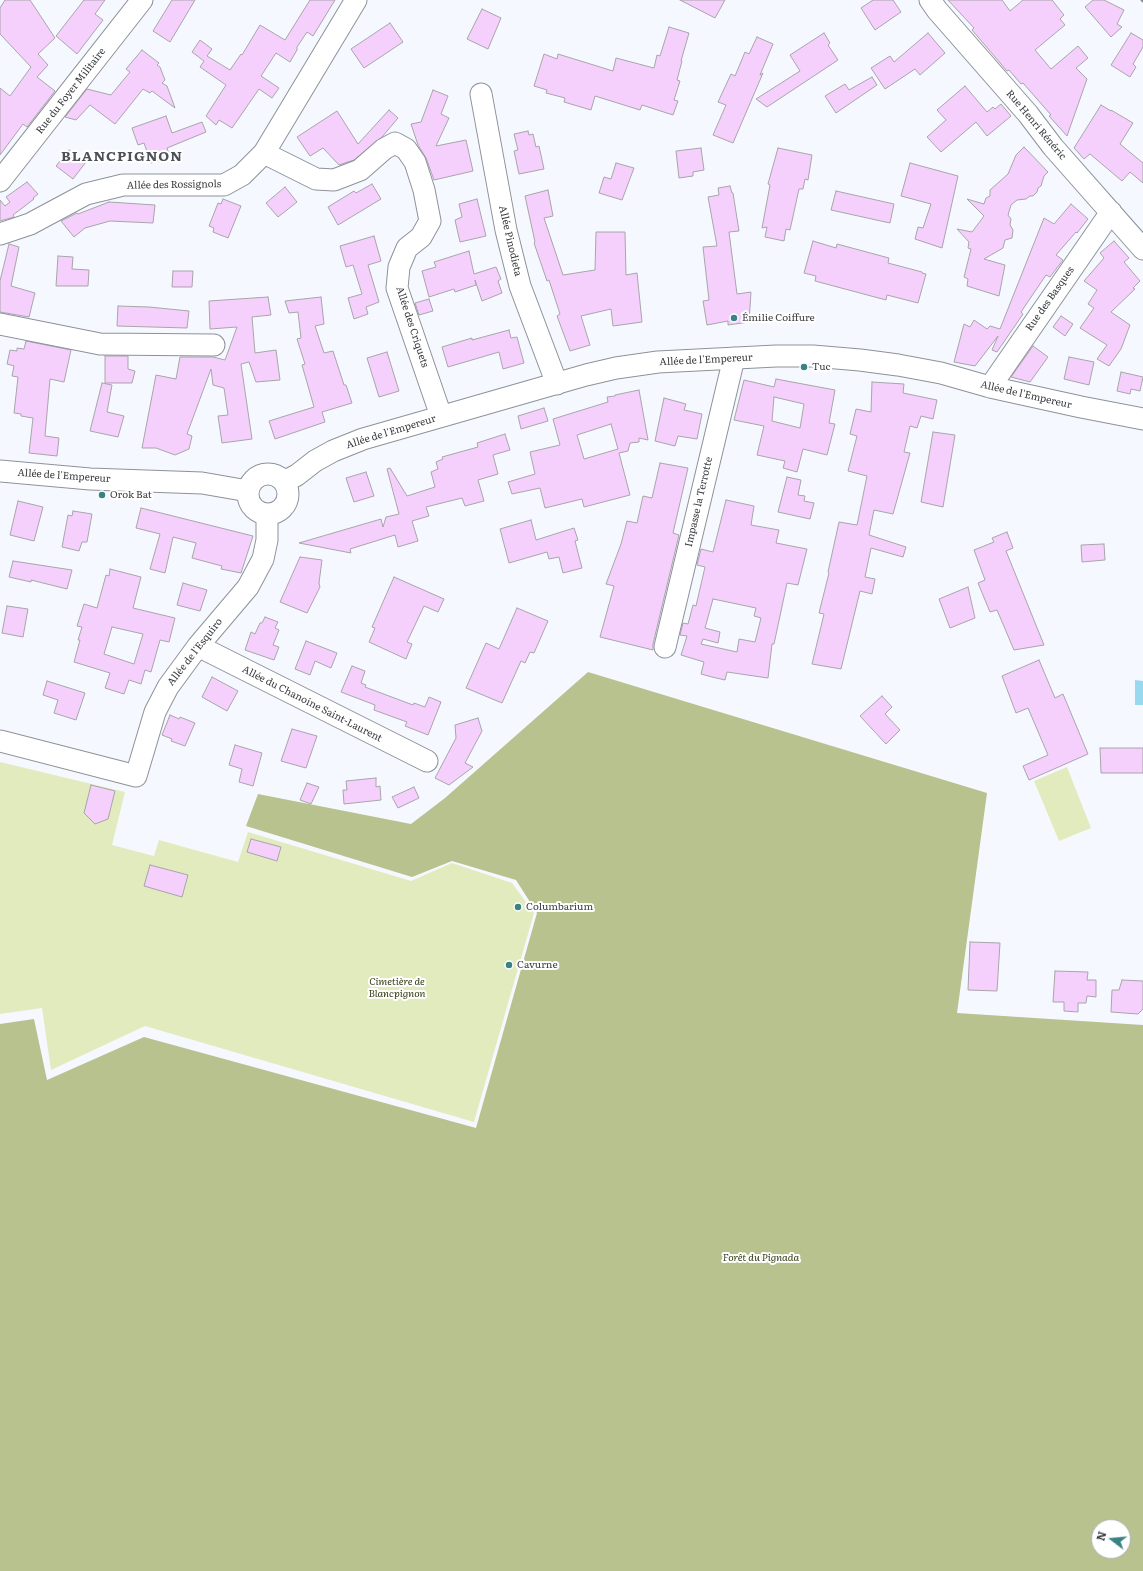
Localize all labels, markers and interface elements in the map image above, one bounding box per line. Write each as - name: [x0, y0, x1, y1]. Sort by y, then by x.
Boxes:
- street label: Rue du Foyer Militaire: [34, 46, 108, 136]
- street label: Rue Henri Rénéric: [1003, 88, 1069, 162]
- district label: BLANCPIGNON: [61, 149, 183, 165]
- street label: Allée des Rossignols: [127, 178, 221, 192]
- street label: Allée Pinodieta: [496, 205, 524, 277]
- street label: Rue des Basques: [1023, 264, 1077, 334]
- street label: Allée des Criquets: [393, 285, 431, 369]
- place label: Émilie Coiffure: [742, 312, 815, 324]
- marker: Émilie Coiffure: [729, 313, 739, 323]
- street label: Allée de l'Empereur: [659, 352, 753, 368]
- place label: Tuc: [812, 361, 831, 373]
- marker: Tuc: [799, 362, 809, 372]
- street label: Allée de l'Empereur: [979, 379, 1073, 411]
- street label: Allée de l'Empereur: [345, 413, 437, 451]
- street label: Impasse la Terrotte: [683, 456, 715, 548]
- street label: Allée de l'Empereur: [17, 467, 111, 485]
- place label: Orok Bat: [110, 489, 152, 501]
- marker: Orok Bat: [97, 490, 107, 500]
- street label: Allée de l'Esquiro: [165, 616, 225, 688]
- street label: Allée du Chanoine Saint-Laurent: [240, 663, 384, 745]
- place label: Columbarium: [526, 901, 593, 913]
- marker: Columbarium: [513, 902, 523, 912]
- place label: Cavurne: [517, 959, 558, 971]
- marker: Cavurne: [504, 960, 514, 970]
- park label: Cimetière de Blancpignon: [369, 976, 425, 1000]
- park label: Forêt du Pignada: [723, 1252, 799, 1264]
- north arrow: [1091, 1519, 1131, 1559]
- text: N: [1091, 1529, 1109, 1543]

